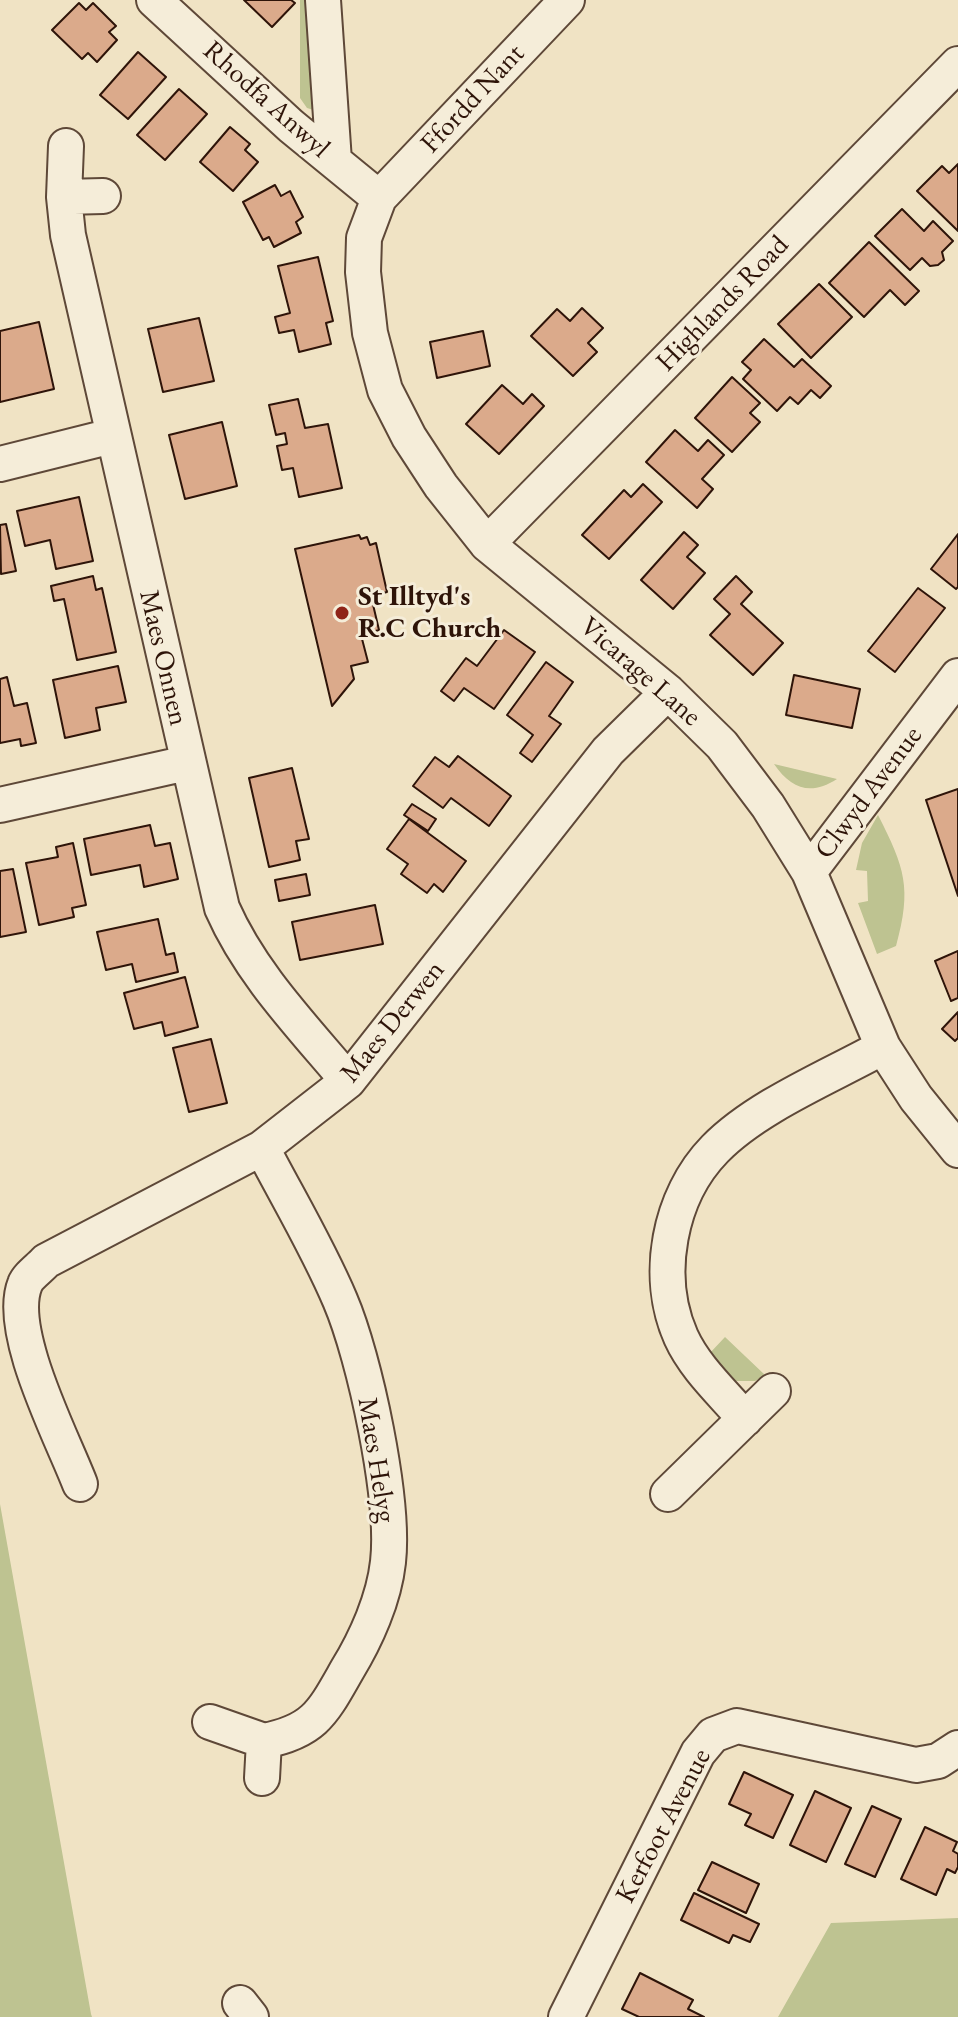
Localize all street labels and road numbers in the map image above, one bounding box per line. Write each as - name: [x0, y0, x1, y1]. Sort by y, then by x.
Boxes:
- street label: Rhodfa Anwyl: [196, 34, 336, 166]
- street label: Ffordd Nant: [414, 38, 532, 160]
- street label: Highlands Road: [650, 229, 796, 379]
- street label: Maes Onnen: [131, 587, 195, 729]
- street label: Vicarage Lane: [572, 610, 708, 734]
- street label: Clwyd Avenue: [808, 720, 930, 866]
- street label: Maes Derwen: [334, 954, 452, 1090]
- street label: Maes Helyg: [350, 1395, 402, 1525]
- street label: Kerfoot Avenue: [609, 1743, 719, 1909]

